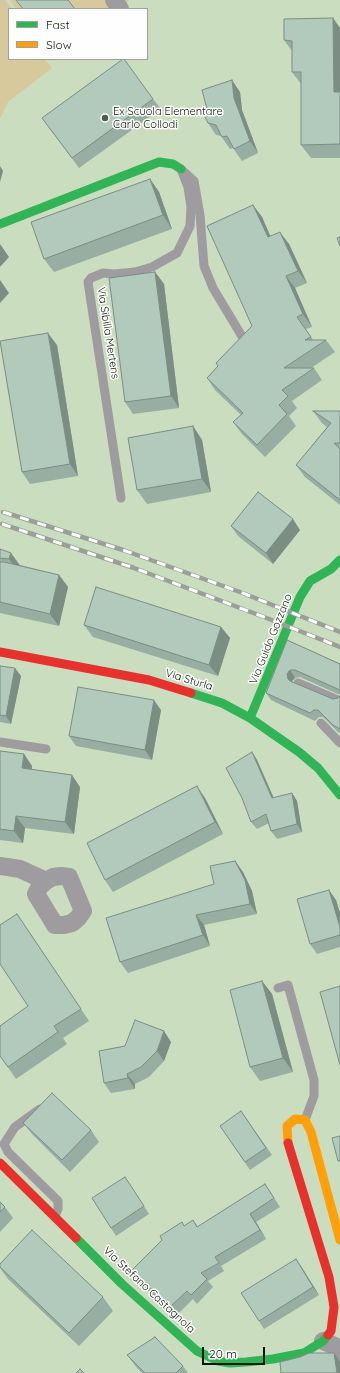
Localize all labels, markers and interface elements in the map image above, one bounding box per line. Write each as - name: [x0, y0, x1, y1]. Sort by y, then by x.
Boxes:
- legend: [8, 8, 148, 60]
- text: Fast: [46, 17, 70, 32]
- text: Slow: [46, 37, 72, 52]
- place label: Ex Scuola Elementare Carlo Collodi: [113, 105, 223, 131]
- marker: Ex Scuola Elementare Carlo Collodi: [100, 113, 110, 123]
- street label: Via Sibilla Mertens: [94, 286, 122, 380]
- street label: Via Guido Gozzano: [247, 592, 295, 686]
- street label: Via Sturla: [164, 667, 214, 693]
- street label: Via Stefano Castagnola: [100, 1244, 198, 1336]
- scale bar: [204, 1339, 267, 1365]
- text: 20 m: [209, 1346, 237, 1361]

